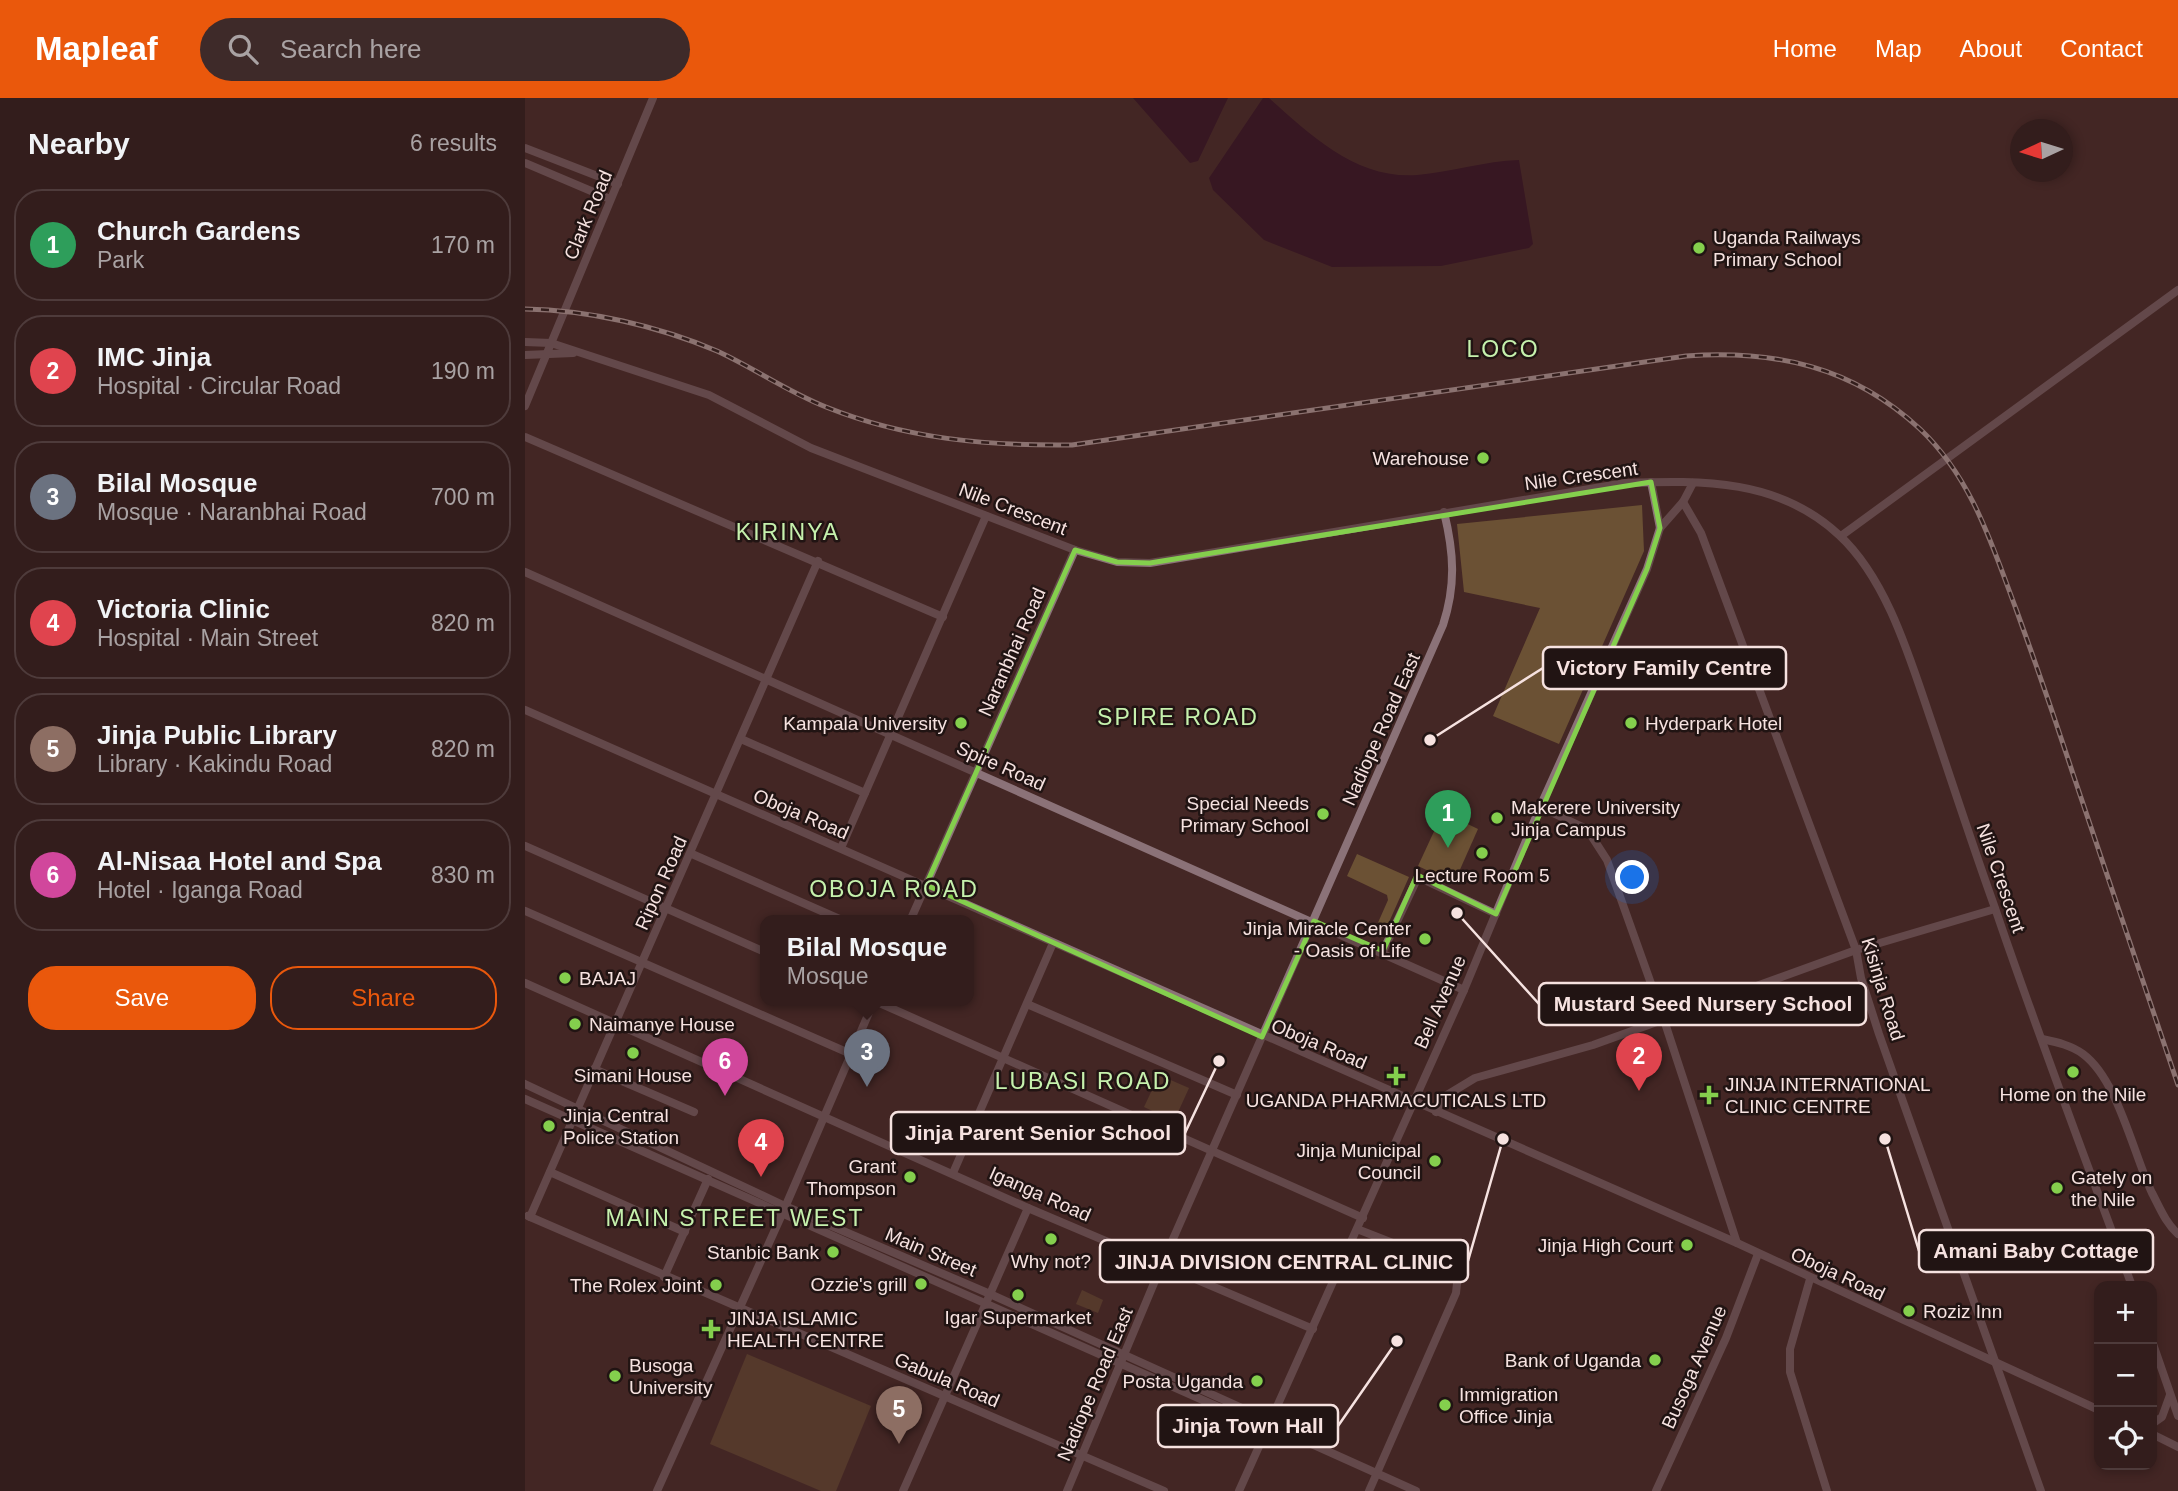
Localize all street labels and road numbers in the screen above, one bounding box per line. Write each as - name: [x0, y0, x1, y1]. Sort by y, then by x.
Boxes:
- street label: Clark Road: [560, 167, 616, 263]
- street label: Nile Crescent: [1523, 458, 1640, 494]
- street label: Nile Crescent: [956, 479, 1071, 539]
- street label: Naranbhai Road: [974, 585, 1050, 719]
- street label: Nadiope Road East: [1338, 649, 1424, 809]
- street label: Spire Road: [953, 737, 1049, 795]
- street label: Oboja Road: [750, 785, 852, 843]
- street label: Nile Crescent: [1973, 821, 2030, 936]
- street label: Ripon Road: [631, 833, 691, 933]
- street label: Kisinja Road: [1857, 935, 1909, 1043]
- street label: Bell Avenue: [1410, 952, 1470, 1052]
- street label: Oboja Road: [1268, 1015, 1370, 1073]
- street label: Iganga Road: [986, 1162, 1094, 1226]
- street label: Main Street: [882, 1223, 980, 1281]
- street label: Oboja Road: [1788, 1243, 1888, 1305]
- street label: Busoga Avenue: [1657, 1302, 1731, 1432]
- street label: Nadiope Road East: [1053, 1303, 1137, 1464]
- street label: Gabula Road: [891, 1348, 1003, 1412]

